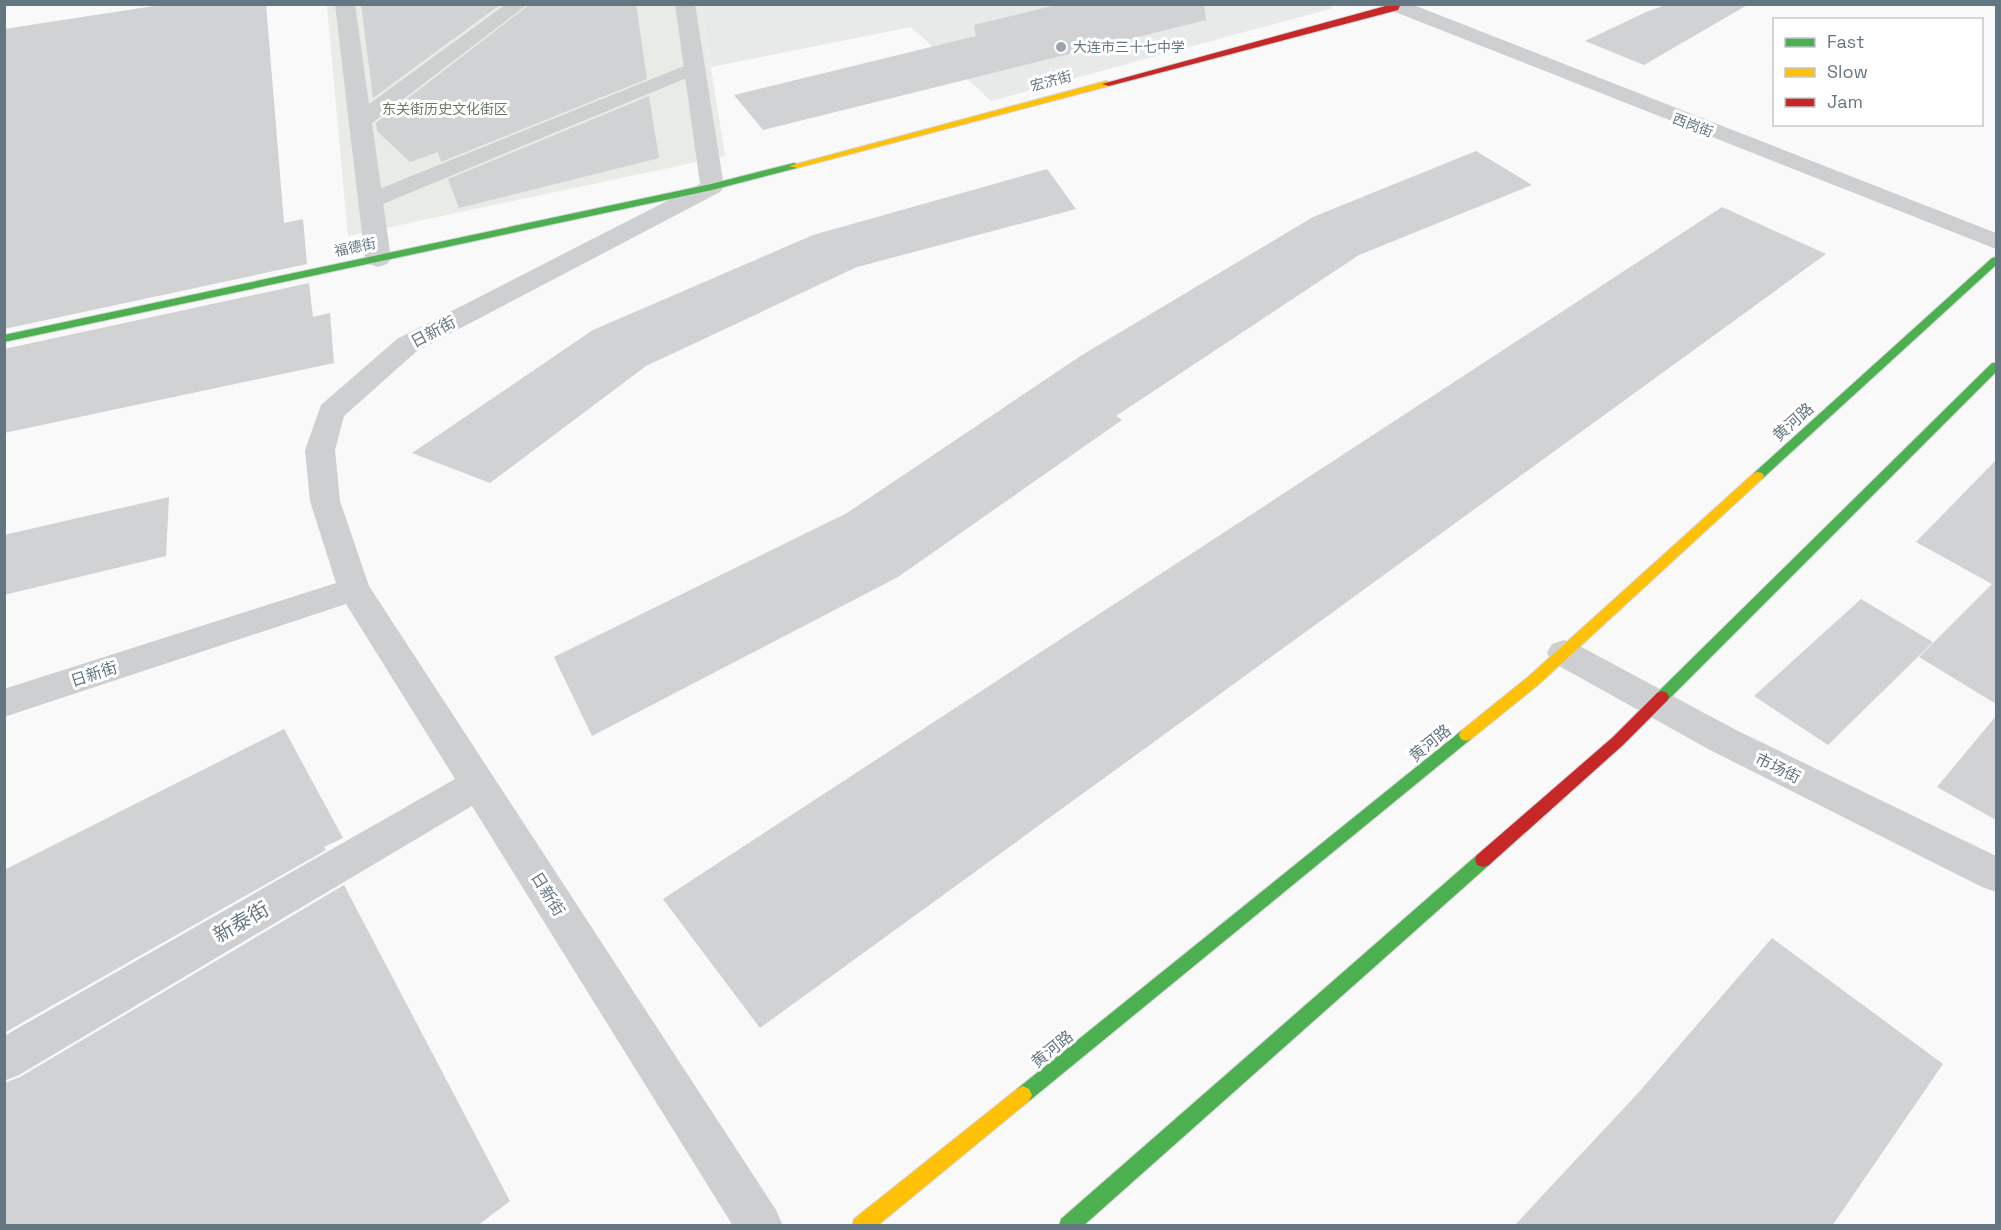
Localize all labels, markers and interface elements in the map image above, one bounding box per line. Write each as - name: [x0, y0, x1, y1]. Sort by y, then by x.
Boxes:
- legend: [1773, 18, 1983, 126]
- text: Fast: [1827, 30, 1864, 53]
- place label: 大连市三十七中学: [1073, 38, 1185, 56]
- marker: 大连市三十七中学: [1054, 40, 1068, 54]
- text: Slow: [1827, 60, 1868, 83]
- street label: 宏济街: [1028, 67, 1074, 95]
- text: Jam: [1827, 90, 1863, 113]
- park label: 东关街历史文化街区: [382, 100, 508, 118]
- street label: 西岗街: [1670, 109, 1716, 141]
- street label: 福德街: [333, 234, 377, 260]
- street label: 日新街: [407, 311, 459, 353]
- street label: 黄河路: [1768, 398, 1818, 446]
- street label: 日新街: [68, 657, 120, 691]
- street label: 黄河路: [1405, 720, 1455, 766]
- street label: 市场街: [1752, 748, 1804, 788]
- street label: 日新街: [526, 868, 570, 920]
- street label: 新泰街: [209, 896, 273, 948]
- street label: 黄河路: [1027, 1026, 1077, 1072]

